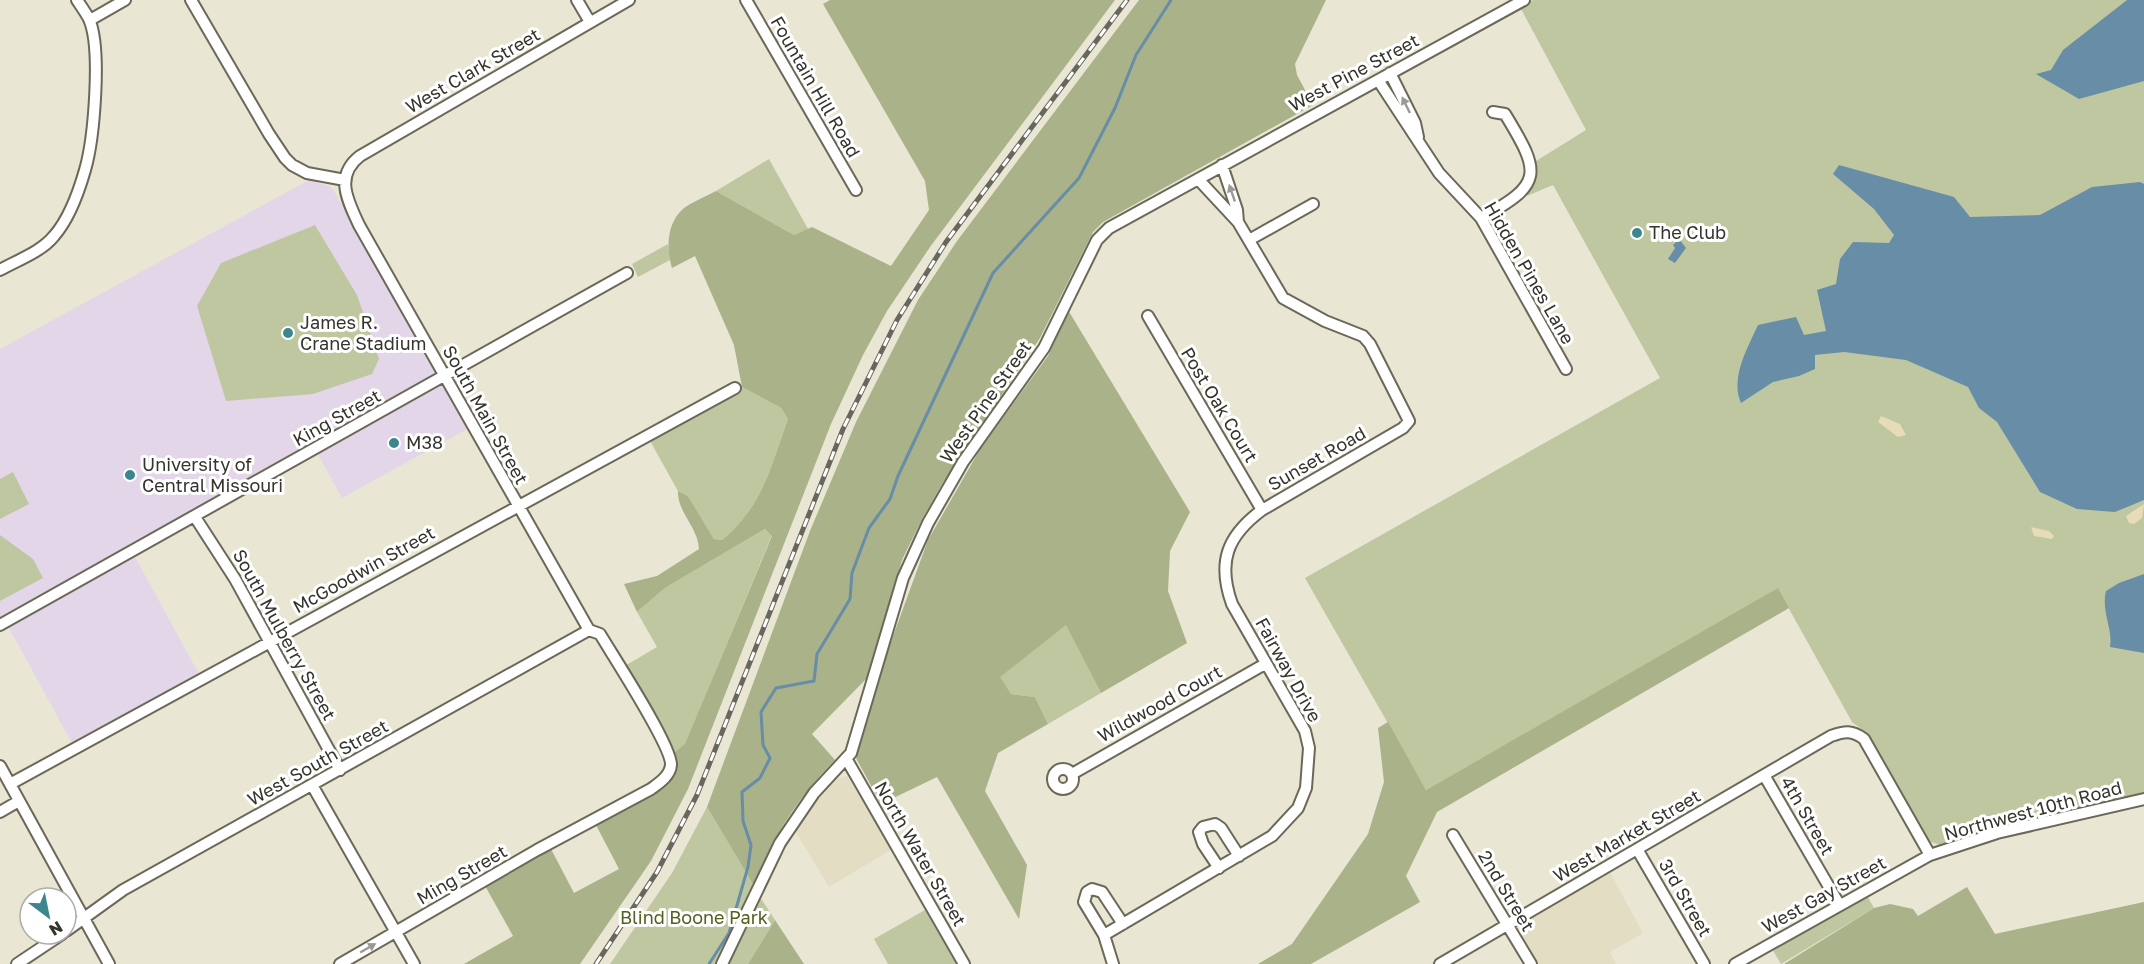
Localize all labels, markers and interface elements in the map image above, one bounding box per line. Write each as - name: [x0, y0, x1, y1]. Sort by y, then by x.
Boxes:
- street label: Fountain Hill Road: [766, 12, 865, 161]
- street label: West Clark Street: [401, 23, 544, 118]
- street label: West Pine Street: [1285, 29, 1422, 116]
- one-way arrow: [1402, 96, 1411, 113]
- one-way arrow: [1226, 184, 1236, 202]
- street label: Hidden Pines Lane: [1480, 197, 1580, 348]
- place label: The Club: [1649, 221, 1726, 243]
- marker: The Club: [1630, 226, 1644, 240]
- place label: James R. Crane Stadium: [300, 311, 427, 354]
- marker: James R. Crane Stadium: [281, 326, 295, 340]
- street label: West Pine Street: [935, 336, 1036, 467]
- street label: South Main Street: [439, 341, 533, 488]
- street label: Post Oak Court: [1177, 343, 1263, 466]
- street label: King Street: [289, 384, 384, 450]
- street label: Sunset Road: [1264, 421, 1369, 495]
- place label: M38: [406, 431, 443, 453]
- marker: M38: [387, 436, 401, 450]
- place label: University of Central Missouri: [142, 453, 283, 496]
- marker: University of Central Missouri: [123, 468, 137, 482]
- street label: McGoodwin Street: [289, 521, 438, 617]
- street label: South Mulberry Street: [229, 545, 341, 724]
- street label: Fairway Drive: [1251, 613, 1327, 726]
- street label: Wildwood Court: [1093, 660, 1226, 746]
- street label: West South Street: [243, 714, 392, 810]
- street label: 4th Street: [1777, 772, 1839, 859]
- street label: Northwest 10th Road: [1942, 776, 2124, 844]
- street label: North Water Street: [870, 777, 971, 930]
- street label: West Market Street: [1549, 784, 1704, 886]
- street label: Ming Street: [413, 840, 510, 909]
- street label: 2nd Street: [1474, 846, 1540, 935]
- street label: West Gay Street: [1758, 851, 1889, 937]
- street label: 3rd Street: [1655, 855, 1717, 940]
- north arrow: [18, 886, 78, 946]
- park label: Blind Boone Park: [620, 906, 768, 928]
- text: N: [45, 917, 66, 940]
- one-way arrow: [360, 943, 377, 953]

